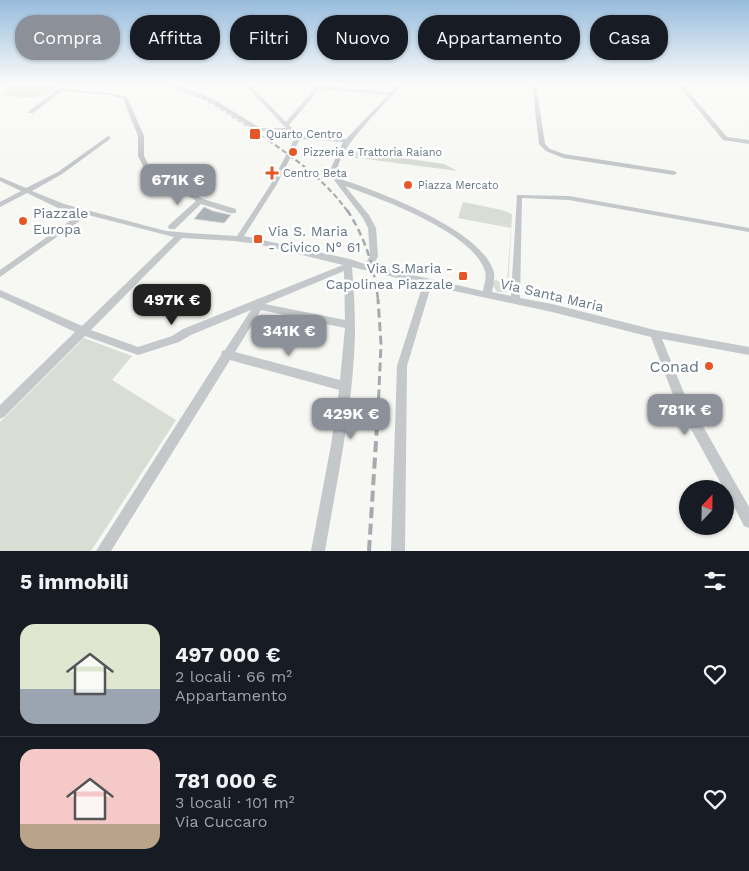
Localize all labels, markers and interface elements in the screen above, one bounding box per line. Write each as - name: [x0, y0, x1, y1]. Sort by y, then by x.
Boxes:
- chip: Compra: [15, 15, 120, 60]
- chip: Affitta: [130, 15, 220, 60]
- chip: Filtri: [230, 15, 307, 60]
- chip: Nuovo: [317, 15, 408, 60]
- chip: Appartamento: [418, 15, 580, 60]
- chip: Casa: [590, 15, 668, 60]
- marker: Quarto Centro: [248, 127, 262, 141]
- place label: Quarto Centro: [266, 128, 343, 141]
- marker: Pizzeria e Trattoria Raiano: [287, 146, 299, 158]
- place label: Pizzeria e Trattoria Raiano: [303, 146, 442, 159]
- pin: 671K €: [137, 164, 219, 206]
- marker: Centro Beta: [265, 166, 279, 180]
- place label: Centro Beta: [283, 167, 347, 180]
- text: 671K €: [152, 170, 204, 189]
- marker: Piazza Mercato: [402, 179, 414, 191]
- place label: Piazza Mercato: [418, 179, 499, 192]
- place label: Piazzale Europa: [33, 205, 88, 237]
- marker: Piazzale Europa: [17, 215, 29, 227]
- place label: Via S. Maria - Civico N° 61: [268, 223, 361, 255]
- marker: Via S. Maria - Civico N° 61: [252, 233, 264, 245]
- place label: Via S.Maria - Capolinea Piazzale: [326, 260, 453, 292]
- marker: Via S.Maria - Capolinea Piazzale: [457, 270, 469, 282]
- street label: Via Santa Maria: [499, 275, 605, 315]
- pin: 497K €: [131, 284, 213, 326]
- text: 497K €: [144, 290, 200, 309]
- pin: 341K €: [248, 314, 330, 357]
- text: 341K €: [262, 321, 316, 340]
- place label: Conad: [649, 357, 699, 376]
- marker: Conad: [703, 360, 715, 372]
- pin: 781K €: [644, 394, 726, 436]
- pin: 429K €: [310, 398, 392, 440]
- text: 781K €: [658, 400, 712, 419]
- text: 429K €: [323, 404, 379, 423]
- north arrow: [679, 480, 734, 535]
- map controls: [679, 480, 734, 535]
- icon: filters: [701, 567, 729, 595]
- text: 5 immobili: [20, 569, 129, 594]
- text: 497 000 €: [175, 642, 281, 667]
- icon: home: [60, 644, 120, 704]
- icon: heart: [701, 660, 729, 688]
- text: 2 locali · 66 m²: [175, 667, 292, 686]
- text: Appartamento: [175, 686, 287, 705]
- text: 781 000 €: [175, 768, 277, 793]
- icon: home: [60, 769, 120, 829]
- icon: heart: [701, 785, 729, 813]
- text: 3 locali · 101 m²: [175, 793, 295, 812]
- text: Via Cuccaro: [175, 812, 267, 831]

